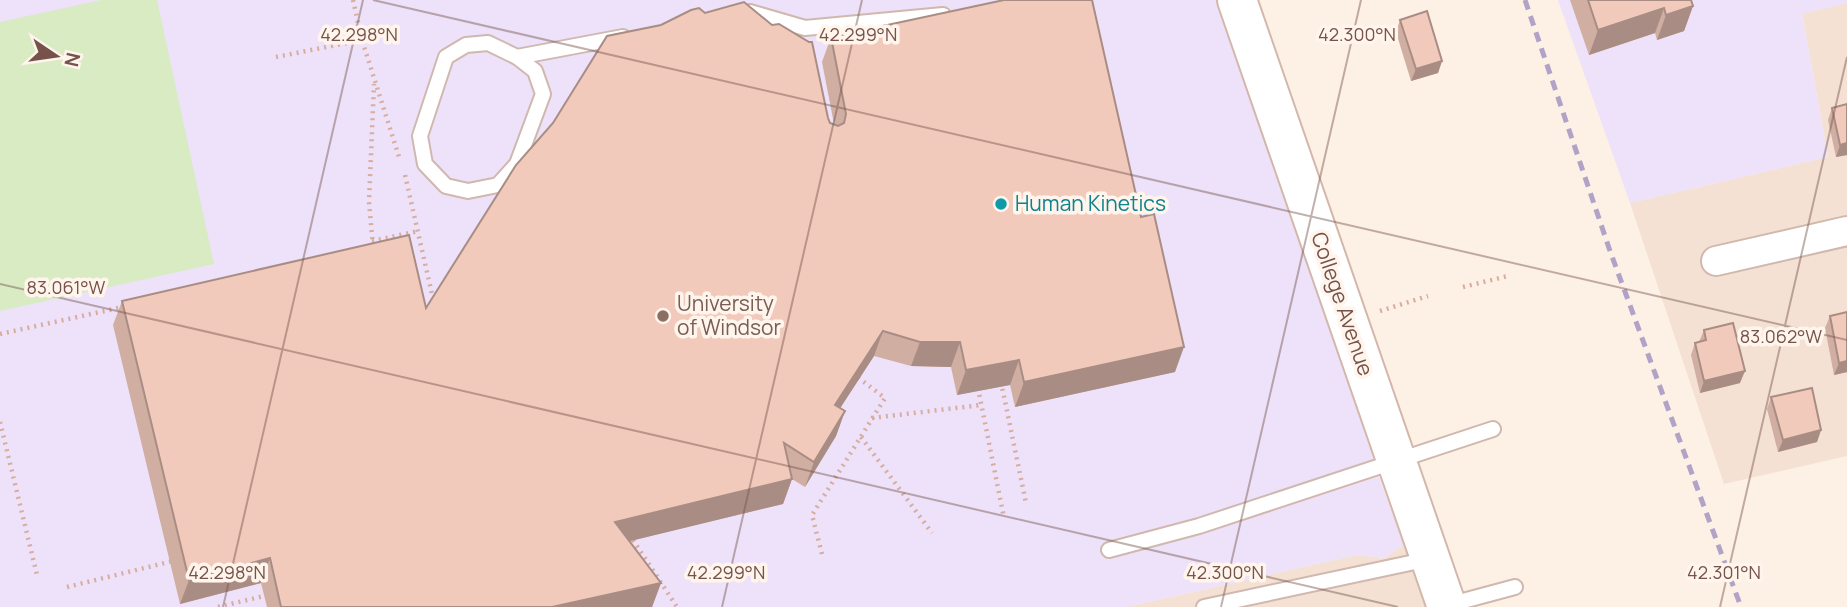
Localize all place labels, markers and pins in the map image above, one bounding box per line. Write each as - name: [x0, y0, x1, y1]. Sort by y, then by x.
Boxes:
- place label: Human Kinetics: [1015, 189, 1166, 217]
- marker: Human Kinetics: [993, 196, 1009, 212]
- place label: University of Windsor: [677, 289, 781, 341]
- marker: University of Windsor: [655, 308, 671, 324]

